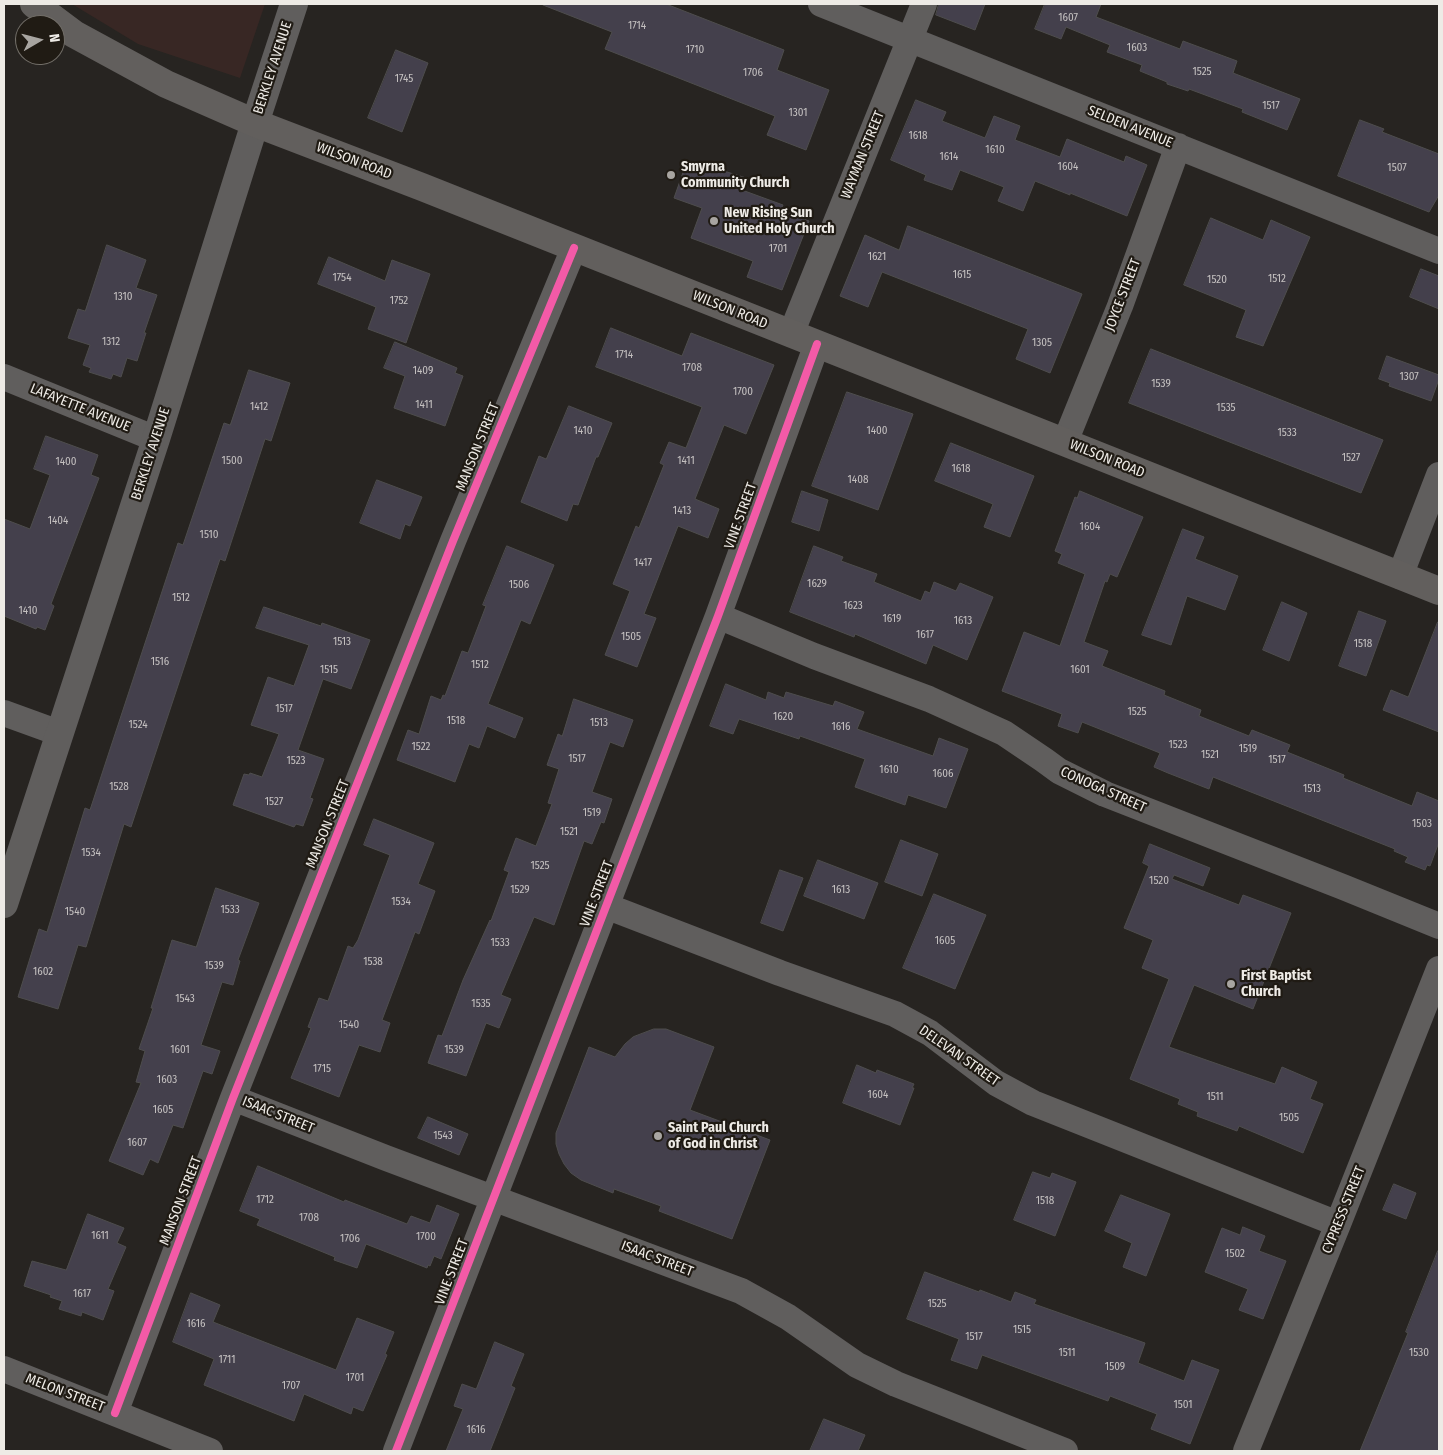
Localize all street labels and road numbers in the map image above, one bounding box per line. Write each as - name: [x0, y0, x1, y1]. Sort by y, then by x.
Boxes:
- street label: BERKLEY AVENUE: [250, 20, 296, 116]
- street label: SELDEN AVENUE: [1085, 102, 1175, 152]
- street label: WAYMAN STREET: [838, 109, 888, 201]
- street label: WILSON ROAD: [314, 139, 394, 183]
- street label: JOYCE STREET: [1102, 256, 1144, 334]
- street label: WILSON ROAD: [690, 287, 770, 333]
- street label: LAFAYETTE AVENUE: [28, 380, 132, 436]
- street label: MANSON STREET: [453, 400, 503, 494]
- street label: BERKLEY AVENUE: [128, 406, 174, 502]
- street label: WILSON ROAD: [1067, 436, 1147, 482]
- street label: VINE STREET: [721, 480, 761, 552]
- street label: CONOGA STREET: [1058, 764, 1148, 816]
- street label: MANSON STREET: [303, 777, 353, 871]
- street label: VINE STREET: [577, 859, 617, 929]
- street label: DELEVAN STREET: [916, 1022, 1002, 1090]
- street label: ISAAC STREET: [240, 1093, 316, 1137]
- street label: MANSON STREET: [156, 1154, 206, 1248]
- street label: CYPRESS STREET: [1319, 1164, 1369, 1256]
- street label: VINE STREET: [432, 1237, 472, 1307]
- street label: ISAAC STREET: [619, 1238, 695, 1280]
- street label: MELON STREET: [23, 1370, 107, 1416]

